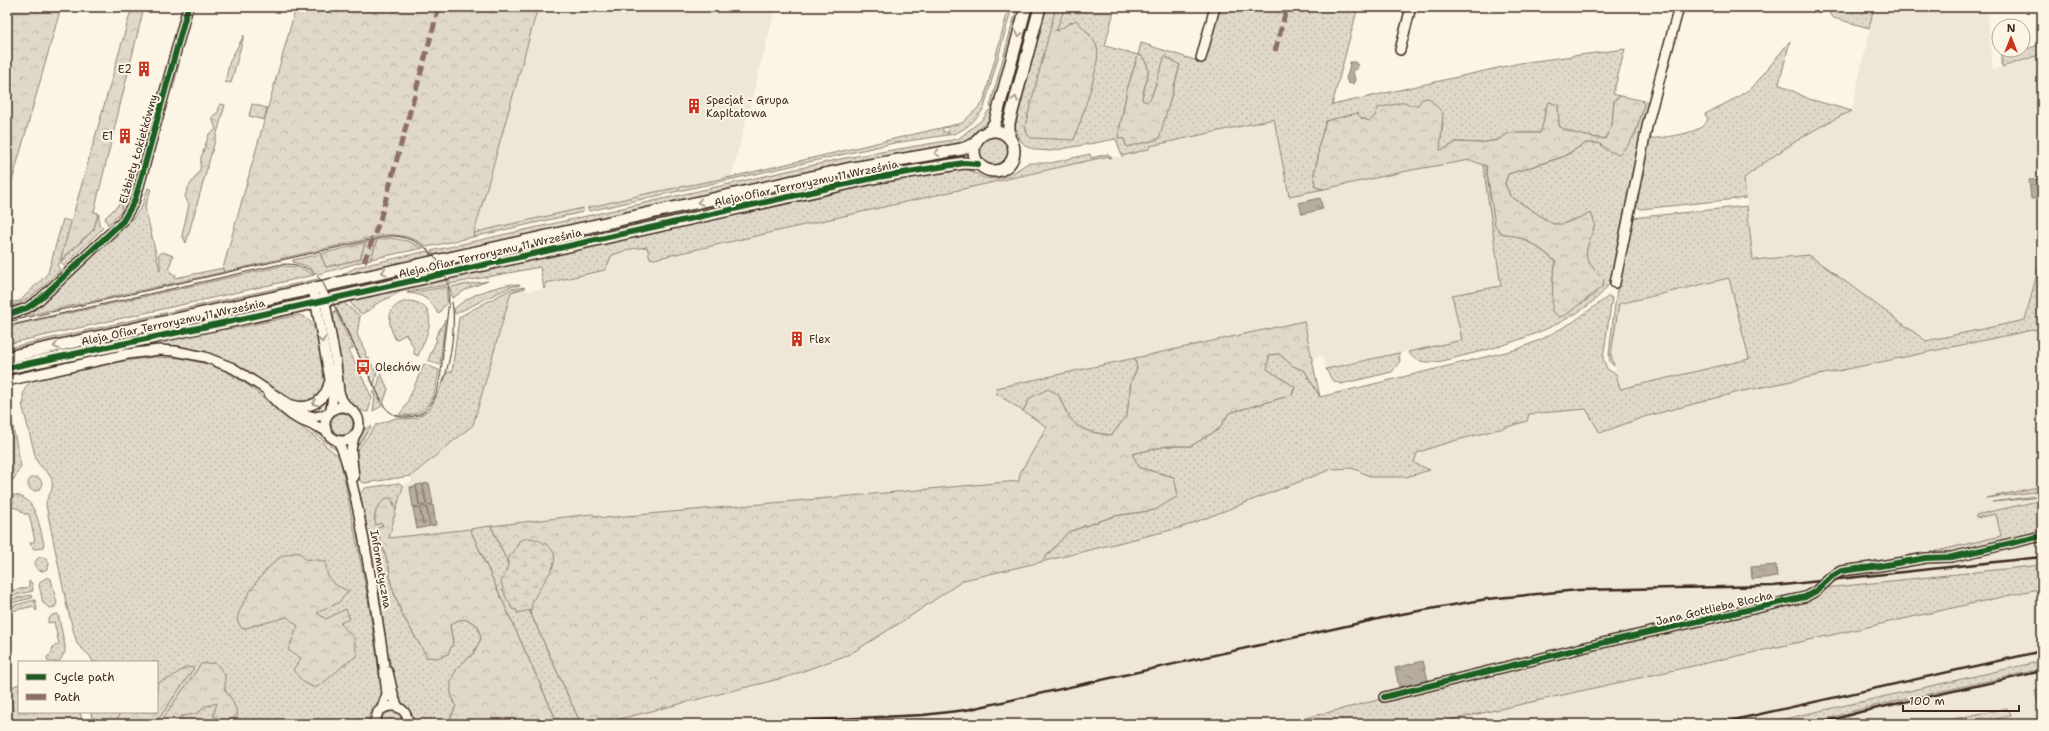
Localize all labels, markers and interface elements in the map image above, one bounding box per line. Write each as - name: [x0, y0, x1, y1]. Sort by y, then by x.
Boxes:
- north arrow: [1991, 18, 2031, 58]
- text: N: [2007, 21, 2016, 36]
- one-way arrow: [1015, 31, 1023, 37]
- building icon: E2: [135, 60, 153, 78]
- place label: E2: [118, 62, 132, 77]
- street label: Elżbiety Łokietkówny: [116, 93, 161, 206]
- place label: Specjał - Grupa Kapitałowa: [706, 93, 789, 121]
- one-way arrow: [1010, 96, 1019, 103]
- building icon: Specjał - Grupa Kapitałowa: [685, 97, 703, 115]
- building icon: E1: [116, 127, 134, 145]
- place label: E1: [102, 129, 113, 144]
- one-way arrow: [934, 148, 940, 157]
- street label: Aleja Ofiar Terroryzmu 11 Września: [713, 157, 900, 210]
- one-way arrow: [697, 198, 703, 206]
- street label: Aleja Ofiar Terroryzmu 11 Września: [397, 225, 583, 282]
- one-way arrow: [381, 268, 387, 276]
- street label: Aleja Ofiar Terroryzmu 11 Września: [80, 296, 267, 349]
- building icon: Flex: [788, 330, 806, 348]
- place label: Flex: [809, 332, 830, 347]
- one-way arrow: [317, 337, 326, 343]
- one-way arrow: [53, 341, 60, 349]
- bus stop icon: Olechów: [354, 358, 372, 376]
- place label: Olechów: [375, 360, 421, 375]
- one-way arrow: [312, 398, 319, 406]
- street label: Informatyczna: [366, 528, 395, 610]
- street label: Jana Gottlieba Blocha: [1654, 588, 1774, 629]
- legend: [18, 661, 158, 713]
- text: Cycle path: [54, 669, 115, 685]
- scale bar: [1903, 687, 2019, 713]
- text: Path: [54, 689, 80, 705]
- text: 100 m: [1909, 693, 1945, 709]

